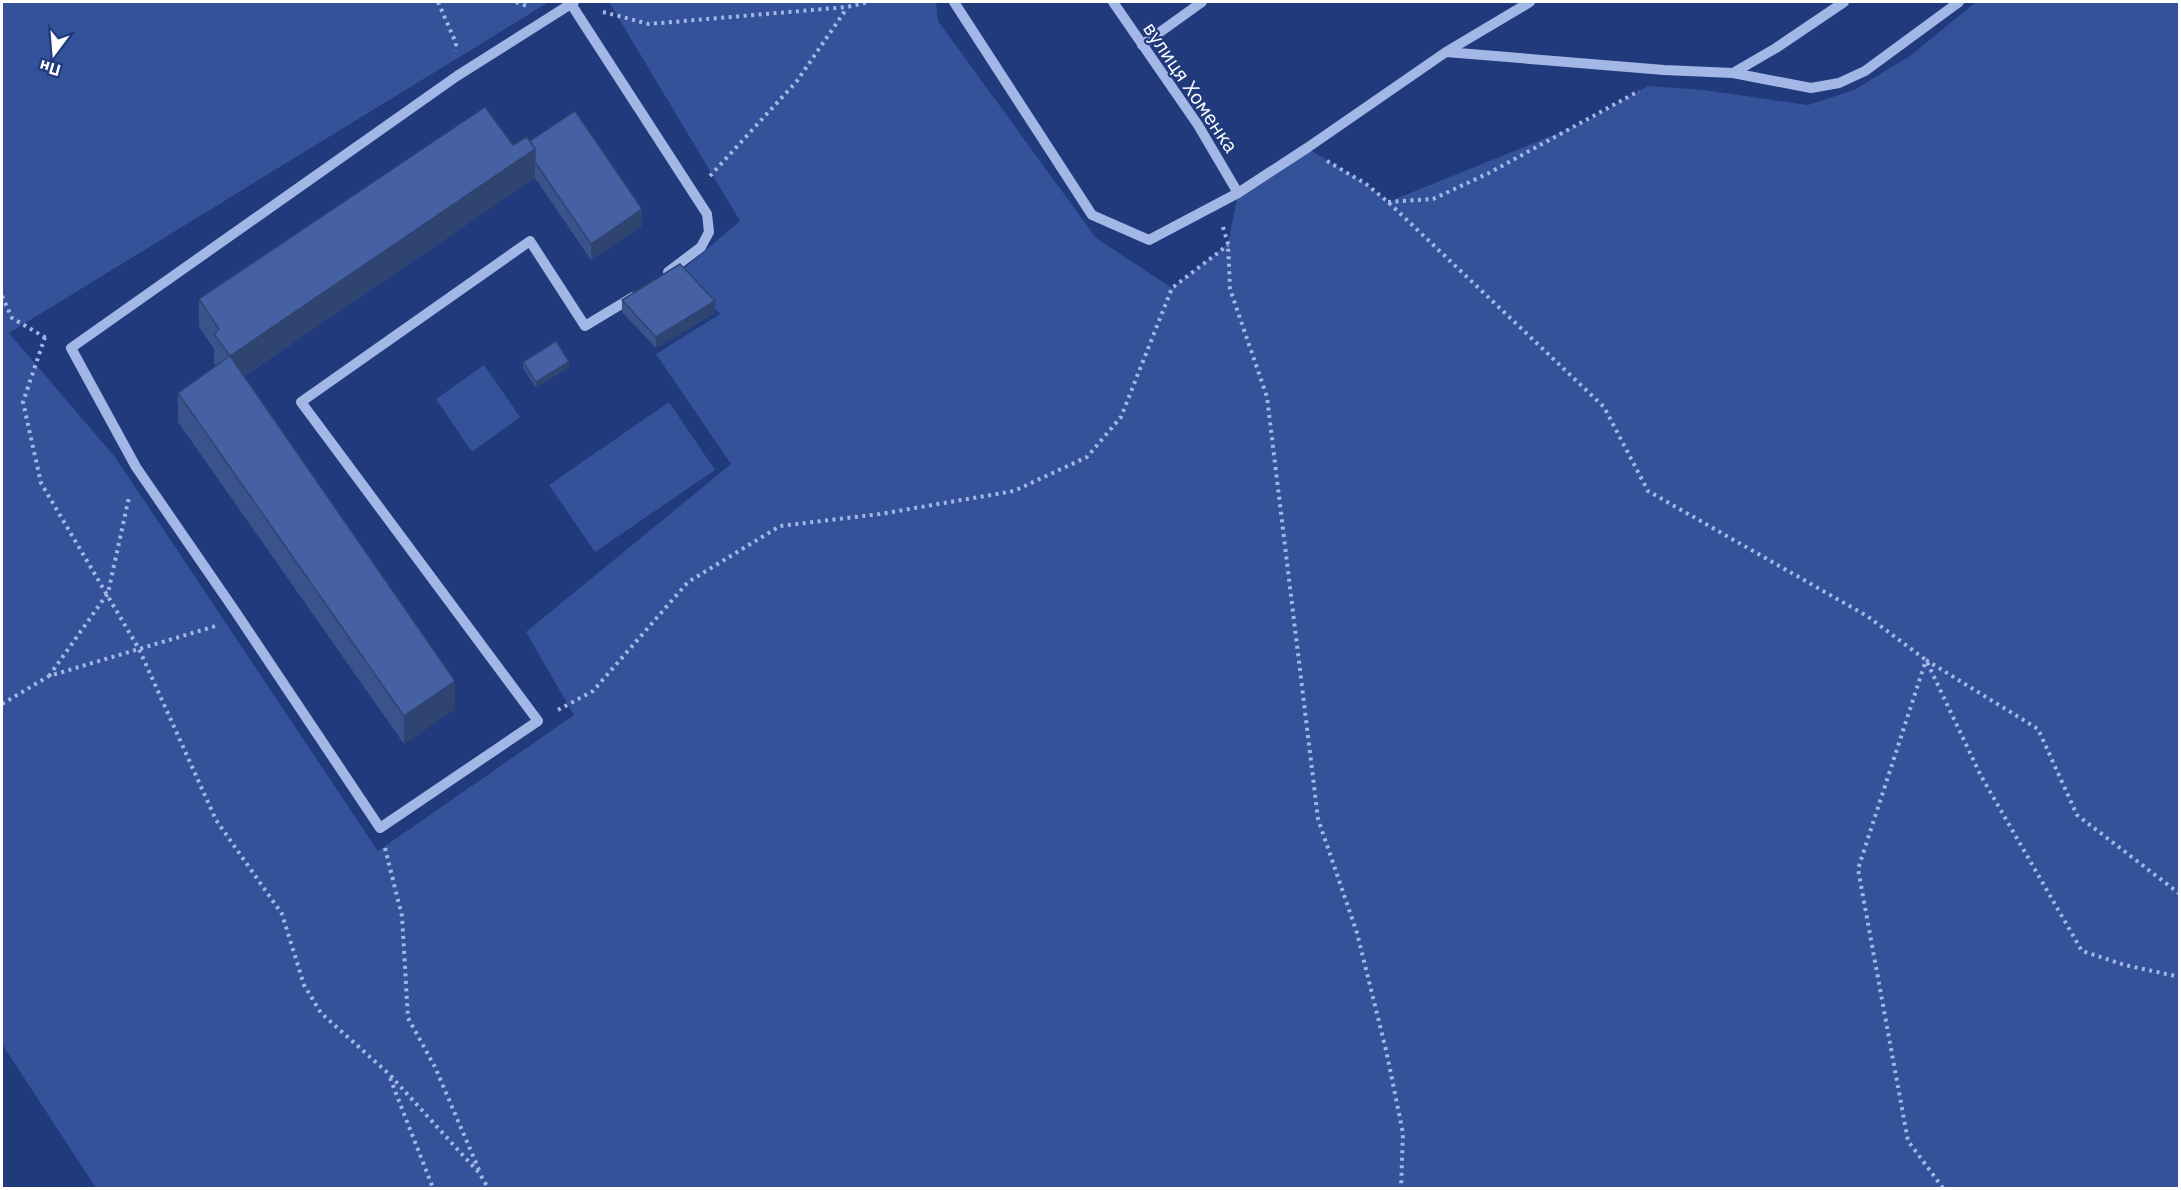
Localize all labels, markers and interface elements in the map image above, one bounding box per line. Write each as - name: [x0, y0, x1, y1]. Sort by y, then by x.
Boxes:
- street label: вулиця Хоменка: [1137, 16, 1245, 158]
- north arrow: [24, 24, 84, 84]
- text: Пн: [37, 56, 63, 81]

